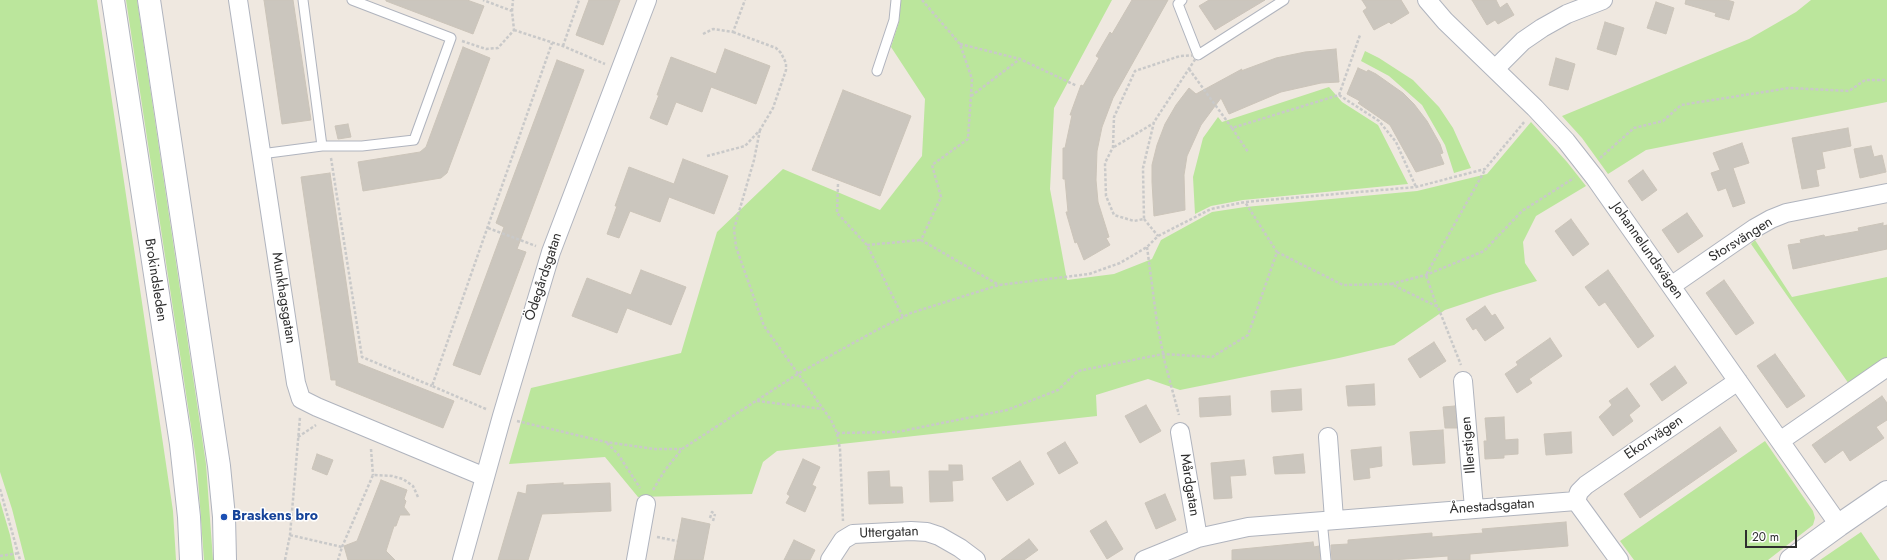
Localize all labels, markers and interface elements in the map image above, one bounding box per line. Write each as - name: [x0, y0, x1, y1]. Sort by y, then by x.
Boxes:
- street label: Johannelundsvägen: [1607, 200, 1687, 302]
- street label: Storsvängen: [1706, 214, 1776, 266]
- street label: Ödegårdsgatan: [522, 231, 566, 323]
- street label: Brokindsleden: [140, 237, 170, 323]
- street label: Munkhagsgatan: [268, 251, 298, 345]
- street label: Ekorrvägen: [1622, 412, 1686, 464]
- street label: Illerstigen: [1458, 416, 1480, 474]
- street label: Mårdgatan: [1176, 453, 1202, 517]
- street label: Ånestadsgatan: [1449, 496, 1535, 518]
- place label: Braskens bro: [232, 509, 318, 525]
- marker: Braskens bro: [219, 512, 229, 522]
- scale bar: [1747, 522, 1799, 548]
- street label: Uttergatan: [859, 524, 919, 542]
- text: 20 m: [1752, 528, 1779, 546]

